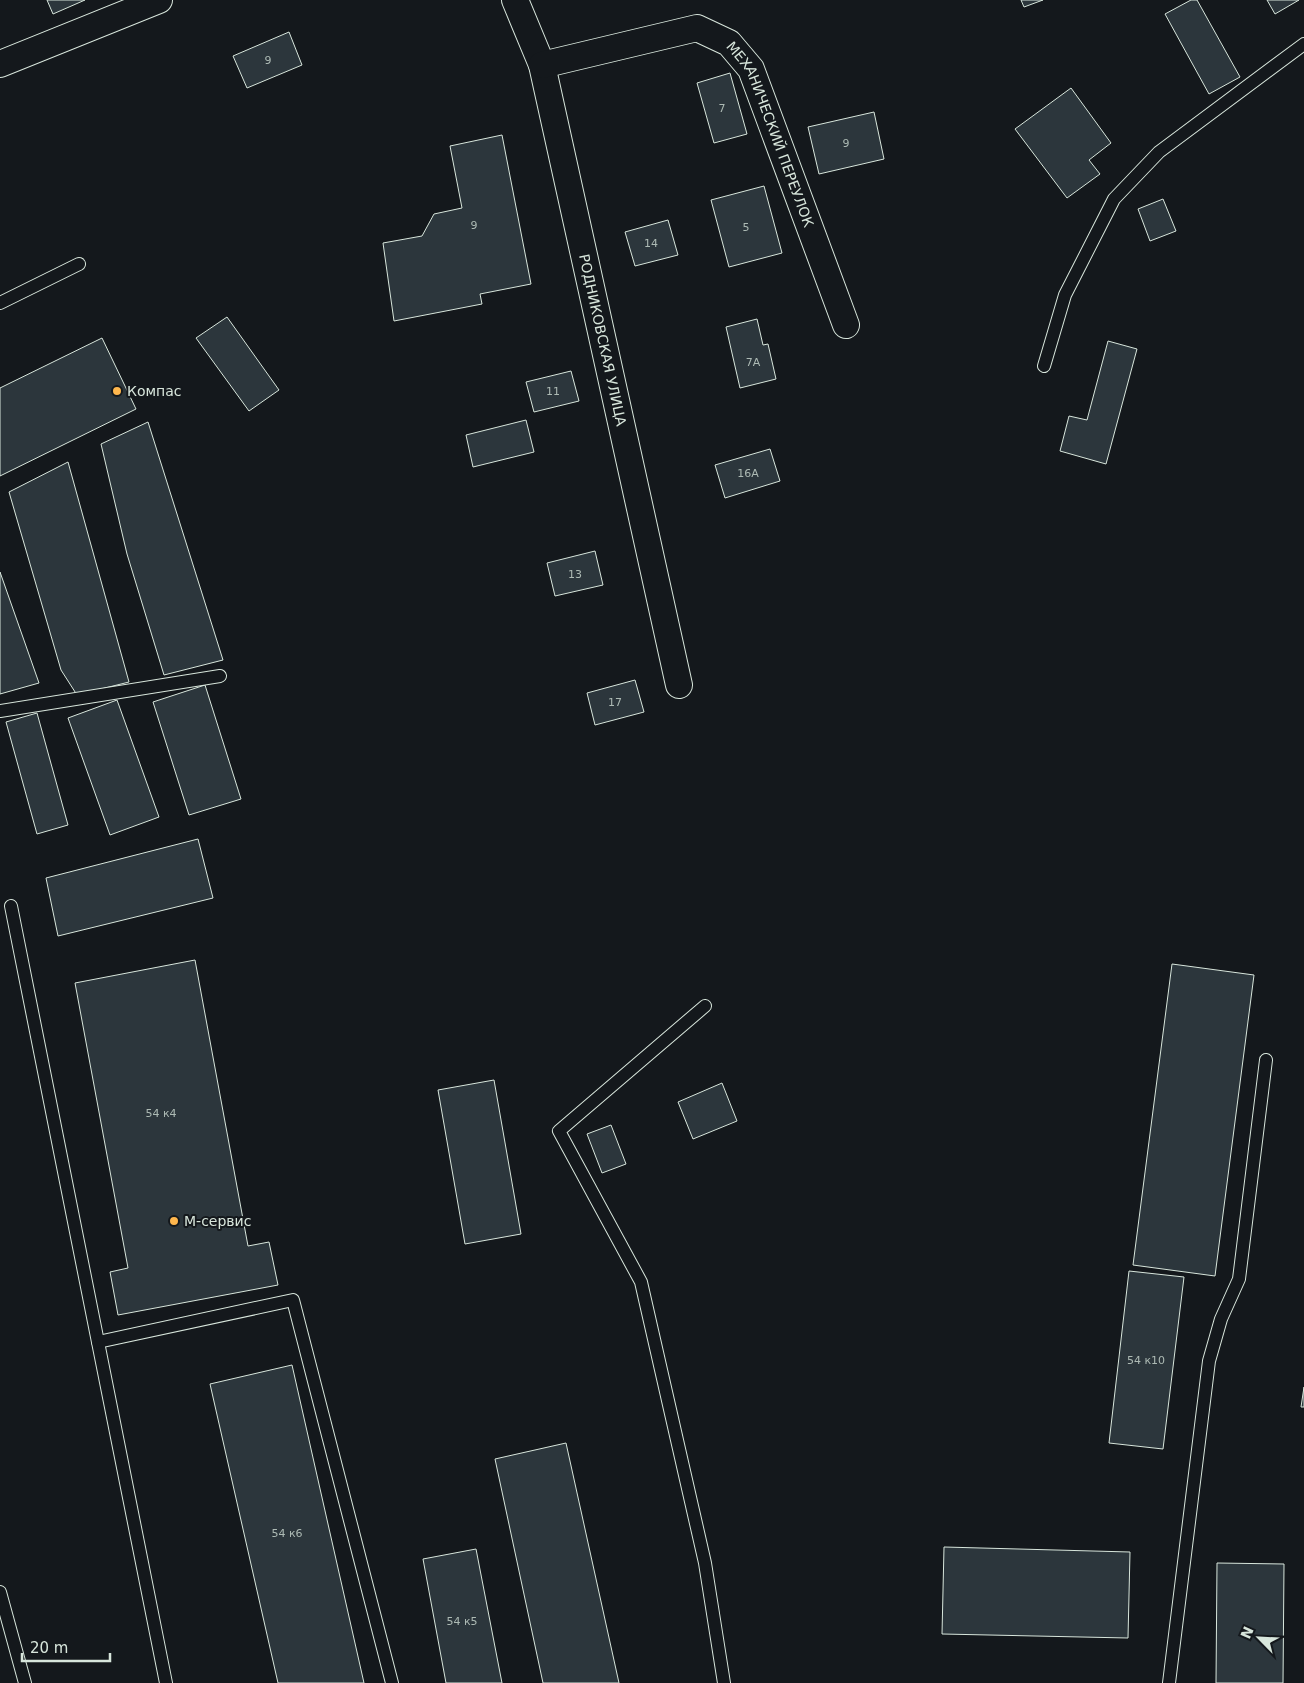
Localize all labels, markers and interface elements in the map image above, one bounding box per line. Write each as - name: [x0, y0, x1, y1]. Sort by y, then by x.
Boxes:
- street label: МЕХАНИЧЕСКИЙ ПЕРЕУЛОК: [723, 38, 817, 229]
- house number: 9: [265, 54, 272, 67]
- house number: 7: [719, 102, 726, 115]
- house number: 9: [843, 137, 850, 150]
- house number: 9: [471, 219, 478, 232]
- house number: 5: [743, 221, 750, 234]
- house number: 14: [644, 237, 658, 250]
- street label: РОДНИКОВСКАЯ УЛИЦА: [576, 253, 630, 428]
- house number: 7А: [746, 356, 761, 369]
- place label: Компас: [127, 383, 182, 399]
- marker: Компас: [111, 385, 123, 397]
- house number: 11: [546, 385, 560, 398]
- house number: 16А: [737, 467, 759, 480]
- house number: 13: [568, 568, 582, 581]
- house number: 17: [608, 696, 622, 709]
- house number: 54 к4: [145, 1107, 177, 1120]
- place label: М-сервис: [184, 1213, 251, 1229]
- marker: М-сервис: [168, 1215, 180, 1227]
- house number: 54 к10: [1127, 1354, 1165, 1367]
- house number: 54 к6: [271, 1527, 303, 1540]
- north arrow: [1234, 1613, 1284, 1663]
- house number: 54 к5: [446, 1615, 478, 1628]
- text: N: [1237, 1624, 1257, 1641]
- scale bar: [22, 1630, 110, 1662]
- text: 20 m: [30, 1639, 68, 1657]

